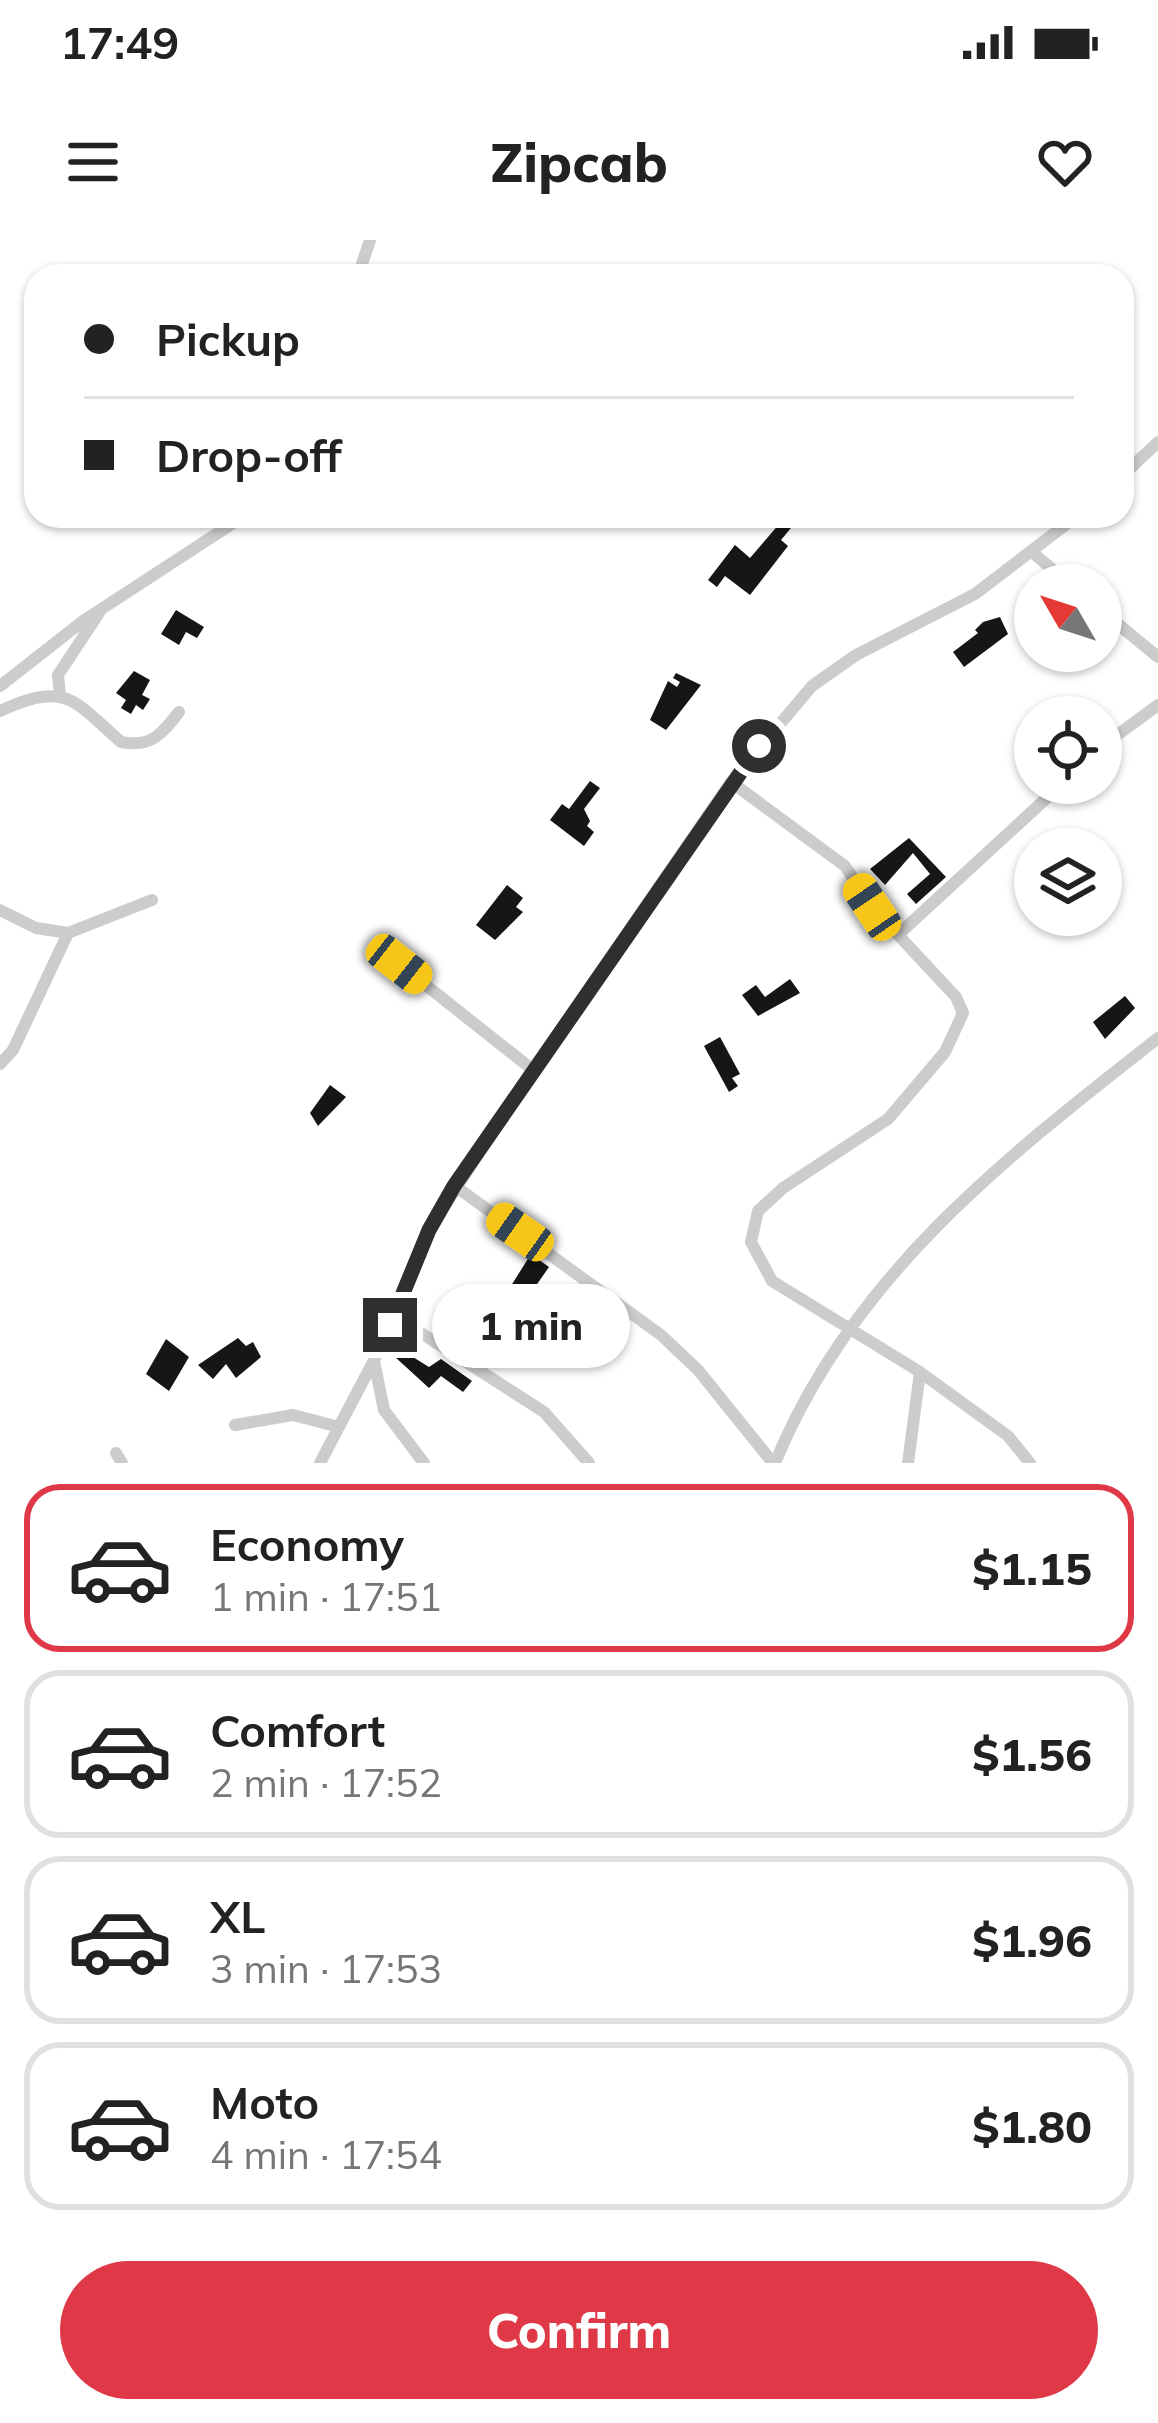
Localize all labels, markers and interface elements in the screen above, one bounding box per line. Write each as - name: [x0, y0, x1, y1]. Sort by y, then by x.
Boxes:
- text: 17:49: [60, 14, 179, 70]
- text: Zipcab: [490, 128, 668, 196]
- icon: menu: [60, 129, 126, 195]
- icon: heart: [1032, 129, 1098, 195]
- text: Pickup: [156, 311, 300, 367]
- text: Drop-off: [156, 427, 342, 483]
- north arrow: [1014, 564, 1122, 672]
- map controls: [1014, 564, 1122, 936]
- button: locate: [1014, 696, 1122, 804]
- route start: [732, 719, 786, 773]
- button: layers: [1014, 828, 1122, 936]
- car: [837, 867, 907, 947]
- car: [360, 928, 438, 1000]
- car: [480, 1197, 560, 1267]
- callout: 1 min: [432, 1283, 630, 1367]
- route end: [363, 1298, 417, 1352]
- text: 1 min: [479, 1301, 583, 1350]
- icon: car: [66, 1514, 174, 1622]
- text: Economy: [210, 1516, 404, 1572]
- text: $1.15: [972, 1540, 1092, 1596]
- text: 1 min · 17:51: [210, 1572, 442, 1621]
- icon: car: [66, 1700, 174, 1808]
- text: Comfort: [210, 1702, 385, 1758]
- text: $1.56: [972, 1726, 1092, 1782]
- text: 2 min · 17:52: [210, 1758, 442, 1807]
- icon: car: [66, 1886, 174, 1994]
- text: XL: [210, 1888, 265, 1944]
- text: $1.96: [972, 1912, 1092, 1968]
- text: 3 min · 17:53: [210, 1944, 442, 1993]
- icon: car: [66, 2072, 174, 2180]
- text: Moto: [210, 2074, 319, 2130]
- text: $1.80: [972, 2098, 1092, 2154]
- text: 4 min · 17:54: [210, 2130, 442, 2179]
- button: Confirm: [60, 2261, 1098, 2399]

